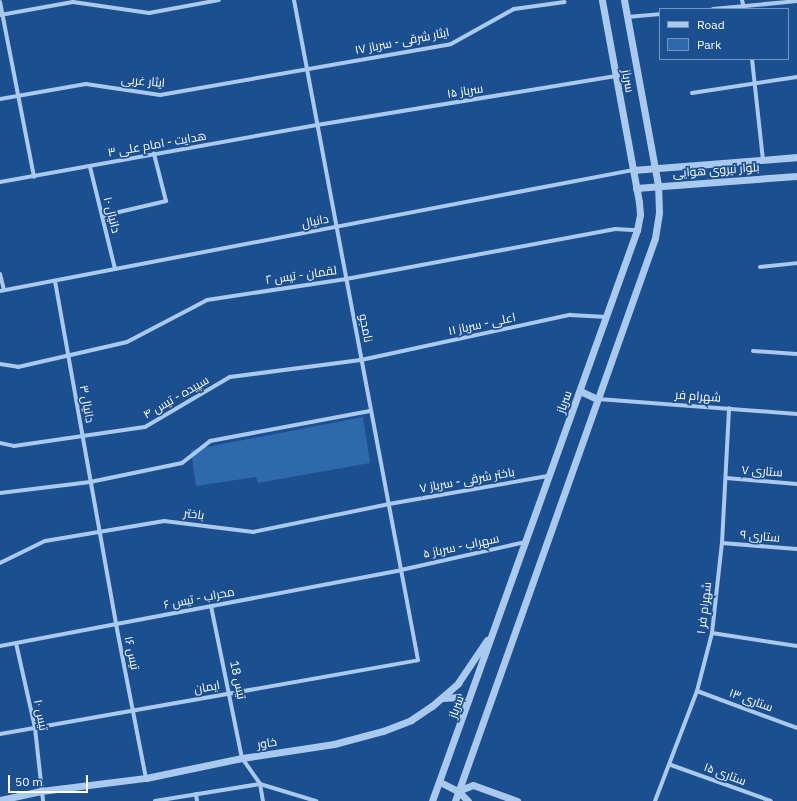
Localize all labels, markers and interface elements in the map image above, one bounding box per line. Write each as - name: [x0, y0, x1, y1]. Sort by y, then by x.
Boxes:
- legend: [659, 8, 789, 60]
- text: Road: [697, 17, 725, 32]
- street label: ایثار شرقی - سرباز ۱۷: [354, 25, 450, 57]
- text: Park: [697, 37, 721, 52]
- street label: سرباز: [619, 68, 637, 94]
- street label: ایثار غربی: [120, 72, 166, 90]
- street label: سرباز ۱۵: [446, 81, 484, 101]
- street label: هدایت - امام علی ۳: [107, 128, 207, 160]
- street label: بلوار نیروی هوایی: [672, 160, 760, 180]
- street label: دانیال ۱۰: [101, 195, 123, 235]
- street label: دانیال: [300, 211, 330, 231]
- street label: لقمان - تیس ۲: [264, 263, 338, 287]
- street label: اعلی - سرباز ۱۱: [447, 310, 517, 338]
- street label: نامجو: [356, 313, 376, 343]
- street label: سپیده - تیس ۴: [141, 372, 211, 422]
- street label: دانیال ۳: [77, 384, 97, 424]
- street label: شهرام فر: [675, 387, 721, 405]
- street label: سرباز: [553, 389, 575, 415]
- street label: ستاری ۷: [741, 462, 783, 480]
- street label: باختر شرقی - سرباز ۷: [418, 465, 516, 495]
- street label: باختر: [183, 505, 205, 523]
- street label: ستاری ۹: [739, 527, 781, 545]
- street label: سهراب - سرباز ۵: [422, 531, 500, 561]
- street label: شهرام فر ۱: [694, 581, 714, 635]
- street label: محراب - تیس ۶: [162, 584, 236, 612]
- street label: تیس ۱۶: [121, 635, 143, 671]
- street label: تیس 18: [227, 659, 249, 701]
- street label: ایمان: [193, 678, 221, 696]
- street label: ستاری ۱۳: [727, 685, 775, 715]
- street label: سرباز: [445, 694, 467, 720]
- street label: تیس ۱۰: [31, 698, 51, 732]
- street label: خاور: [256, 734, 278, 752]
- street label: ستاری ۱۵: [702, 760, 748, 788]
- scale bar: [10, 767, 90, 793]
- text: 50 m: [15, 774, 43, 789]

